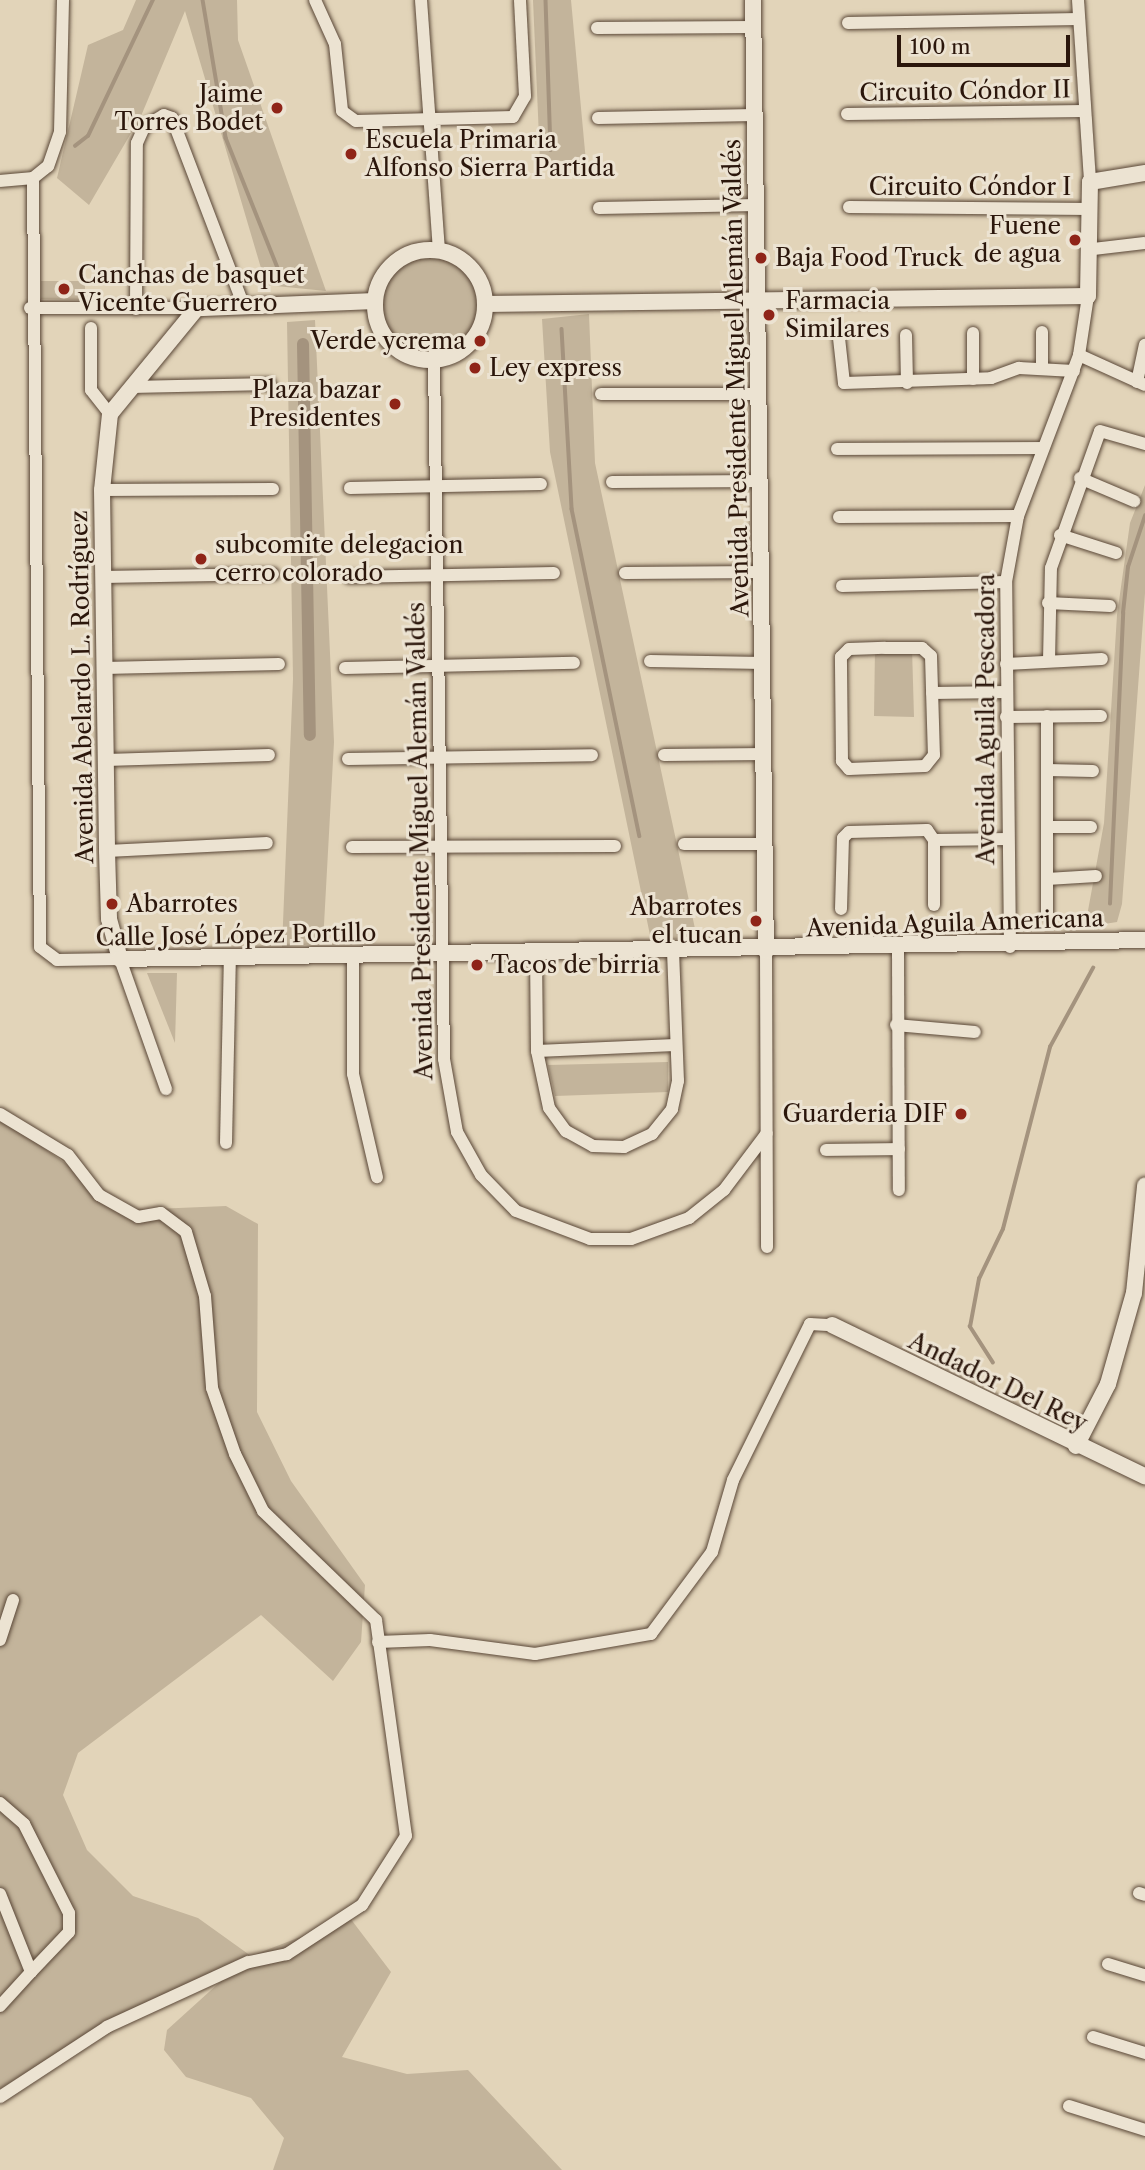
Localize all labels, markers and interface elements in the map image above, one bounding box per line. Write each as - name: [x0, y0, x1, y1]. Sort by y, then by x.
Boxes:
- scale bar: [900, 21, 1073, 65]
- text: 100 m: [910, 34, 971, 59]
- street label: Circuito Cóndor II: [859, 75, 1071, 107]
- place label: Jaime Torres Bodet: [114, 80, 263, 136]
- marker: Jaime Torres Bodet: [269, 100, 285, 116]
- place label: Escuela Primaria Alfonso Sierra Partida: [365, 126, 615, 182]
- street label: Avenida Presidente Miguel Alemán Valdés: [717, 138, 755, 618]
- marker: Escuela Primaria Alfonso Sierra Partida: [343, 146, 359, 162]
- street label: Circuito Cóndor I: [869, 173, 1071, 201]
- place label: Fuene de agua: [974, 212, 1061, 268]
- marker: Fuene de agua: [1067, 232, 1083, 248]
- place label: Baja Food Truck: [775, 244, 963, 272]
- marker: Baja Food Truck: [753, 250, 769, 266]
- place label: Canchas de basquet Vicente Guerrero: [78, 261, 305, 317]
- marker: Canchas de basquet Vicente Guerrero: [56, 281, 72, 297]
- place label: Farmacia Similares: [785, 287, 890, 343]
- marker: Farmacia Similares: [759, 305, 779, 325]
- place label: Verde ycrema: [310, 327, 466, 355]
- marker: Verde ycrema: [472, 333, 488, 349]
- place label: Ley express: [489, 354, 623, 382]
- marker: Ley express: [467, 360, 483, 376]
- place label: Plaza bazar Presidentes: [249, 376, 381, 432]
- marker: Plaza bazar Presidentes: [387, 396, 403, 412]
- street label: Avenida Abelardo L. Rodríguez: [65, 509, 99, 865]
- place label: subcomite delegacion cerro colorado: [215, 531, 464, 587]
- marker: subcomite delegacion cerro colorado: [193, 551, 209, 567]
- street label: Avenida Aguila Pescadora: [972, 572, 1000, 866]
- street label: Avenida Presidente Miguel Alemán Valdés: [401, 601, 439, 1081]
- place label: Abarrotes: [126, 890, 238, 918]
- place label: Abarrotes el tucan: [630, 893, 742, 949]
- marker: Abarrotes: [104, 896, 120, 912]
- street label: Avenida Aguila Americana: [804, 903, 1106, 943]
- marker: Abarrotes el tucan: [748, 913, 764, 929]
- street label: Calle José López Portillo: [95, 918, 377, 952]
- place label: Tacos de birria: [491, 951, 660, 979]
- marker: Tacos de birria: [469, 957, 485, 973]
- place label: Guarderia DIF: [782, 1100, 947, 1128]
- marker: Guarderia DIF: [953, 1106, 969, 1122]
- street label: Andador Del Rey: [904, 1326, 1092, 1438]

